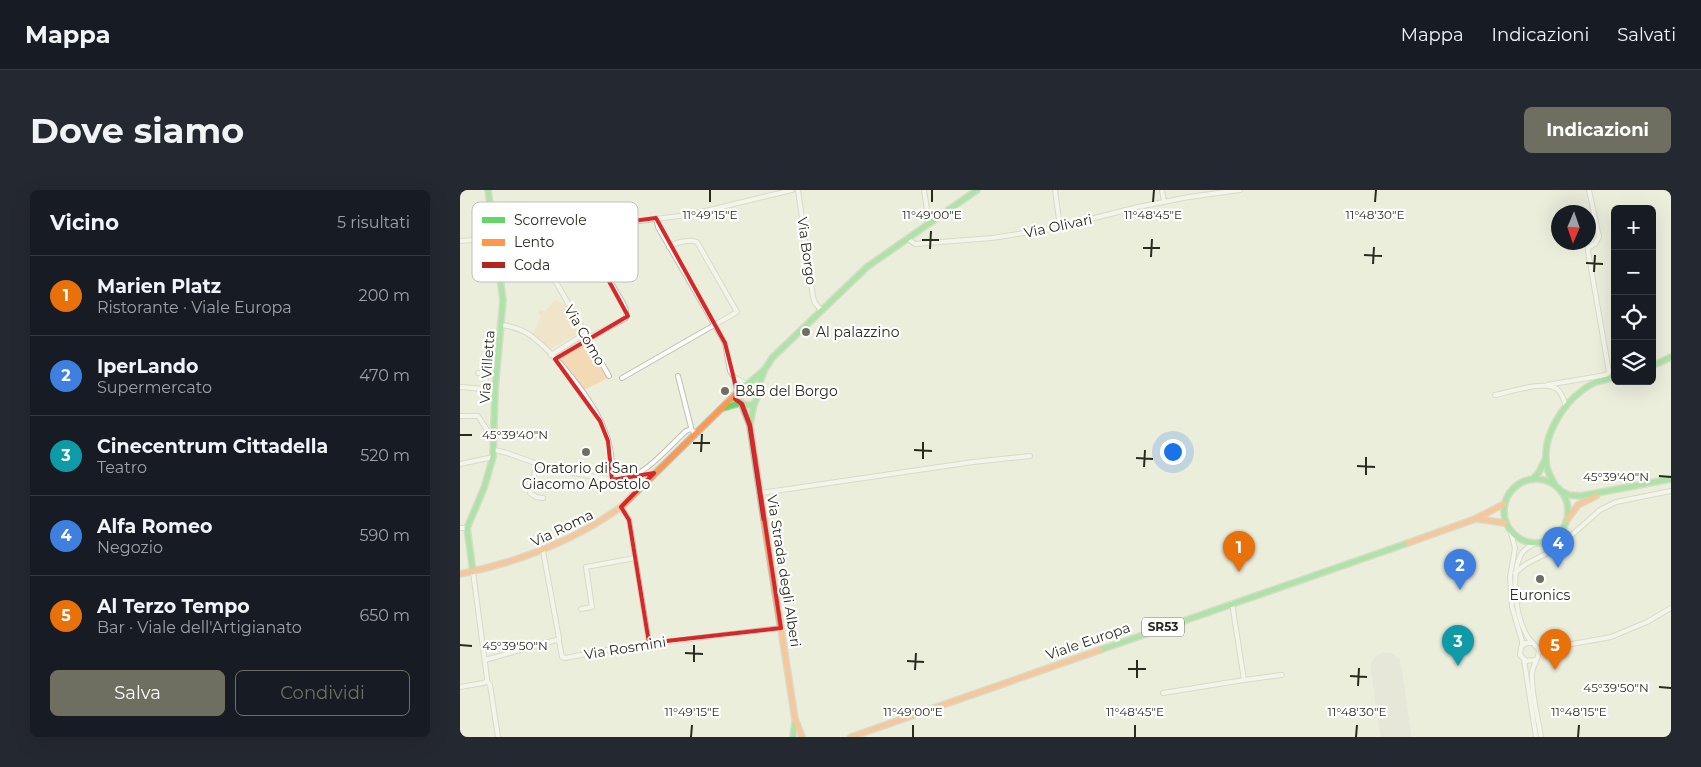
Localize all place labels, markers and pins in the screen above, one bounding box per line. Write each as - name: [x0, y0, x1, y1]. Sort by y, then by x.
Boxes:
- place label: Al palazzino: [816, 323, 900, 341]
- marker: Al palazzino: [800, 326, 812, 338]
- place label: B&B del Borgo: [735, 382, 838, 400]
- marker: B&B del Borgo: [719, 385, 731, 397]
- marker: Oratorio di San Giacomo Apostolo: [580, 446, 592, 458]
- place label: Oratorio di San Giacomo Apostolo: [522, 459, 650, 493]
- pin: 4: [1542, 527, 1574, 568]
- pin: 1: [1223, 531, 1255, 572]
- pin: 2: [1444, 549, 1476, 590]
- marker: Euronics: [1534, 573, 1546, 585]
- place label: Euronics: [1510, 586, 1571, 604]
- pin: 3: [1442, 625, 1474, 666]
- pin: 5: [1539, 629, 1571, 670]

